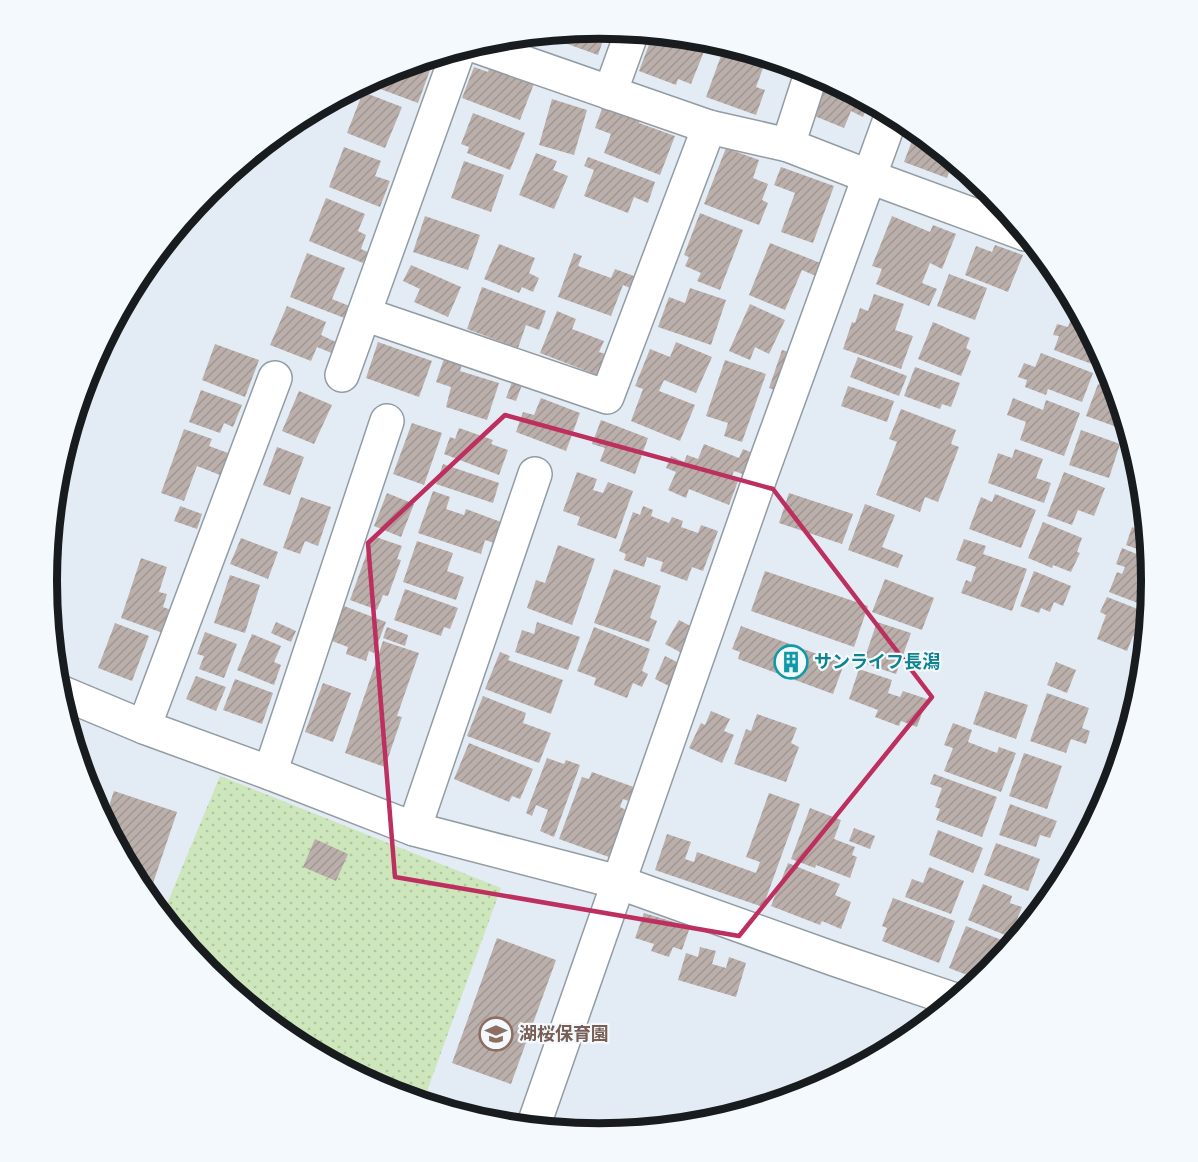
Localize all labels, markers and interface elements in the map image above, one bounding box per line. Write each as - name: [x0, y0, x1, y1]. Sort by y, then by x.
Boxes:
- building icon: サンライフ長潟: [773, 644, 809, 680]
- place label: サンライフ長潟: [814, 649, 940, 673]
- school or university icon: 湖桜保育園: [478, 1016, 514, 1052]
- place label: 湖桜保育園: [519, 1021, 609, 1045]

